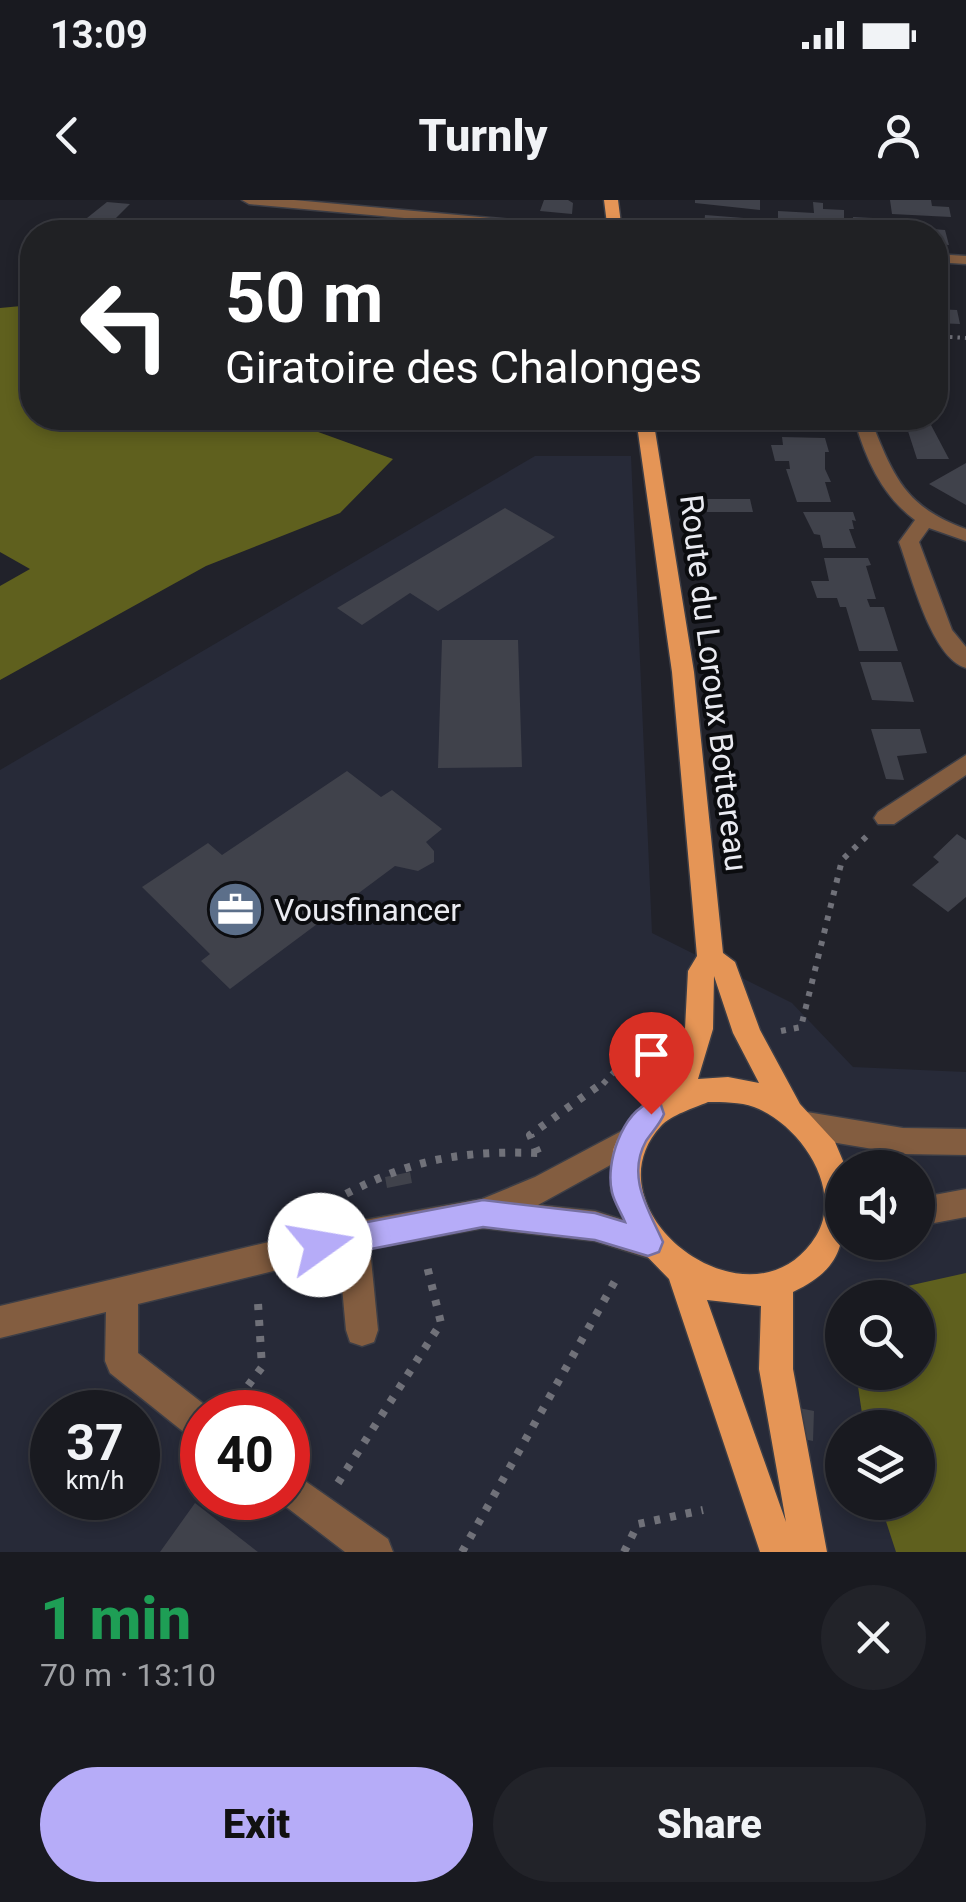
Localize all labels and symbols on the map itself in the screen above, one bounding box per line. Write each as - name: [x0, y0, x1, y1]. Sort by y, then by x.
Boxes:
- street label: Route du Loroux Bottereau: [672, 493, 756, 873]
- office icon: Vousfinancer: [205, 880, 265, 940]
- place label: Vousfinancer: [274, 891, 461, 929]
- pin: [609, 1012, 694, 1115]
- position arrow: [268, 1193, 372, 1297]
- speed limit sign: 40: [180, 1390, 310, 1520]

